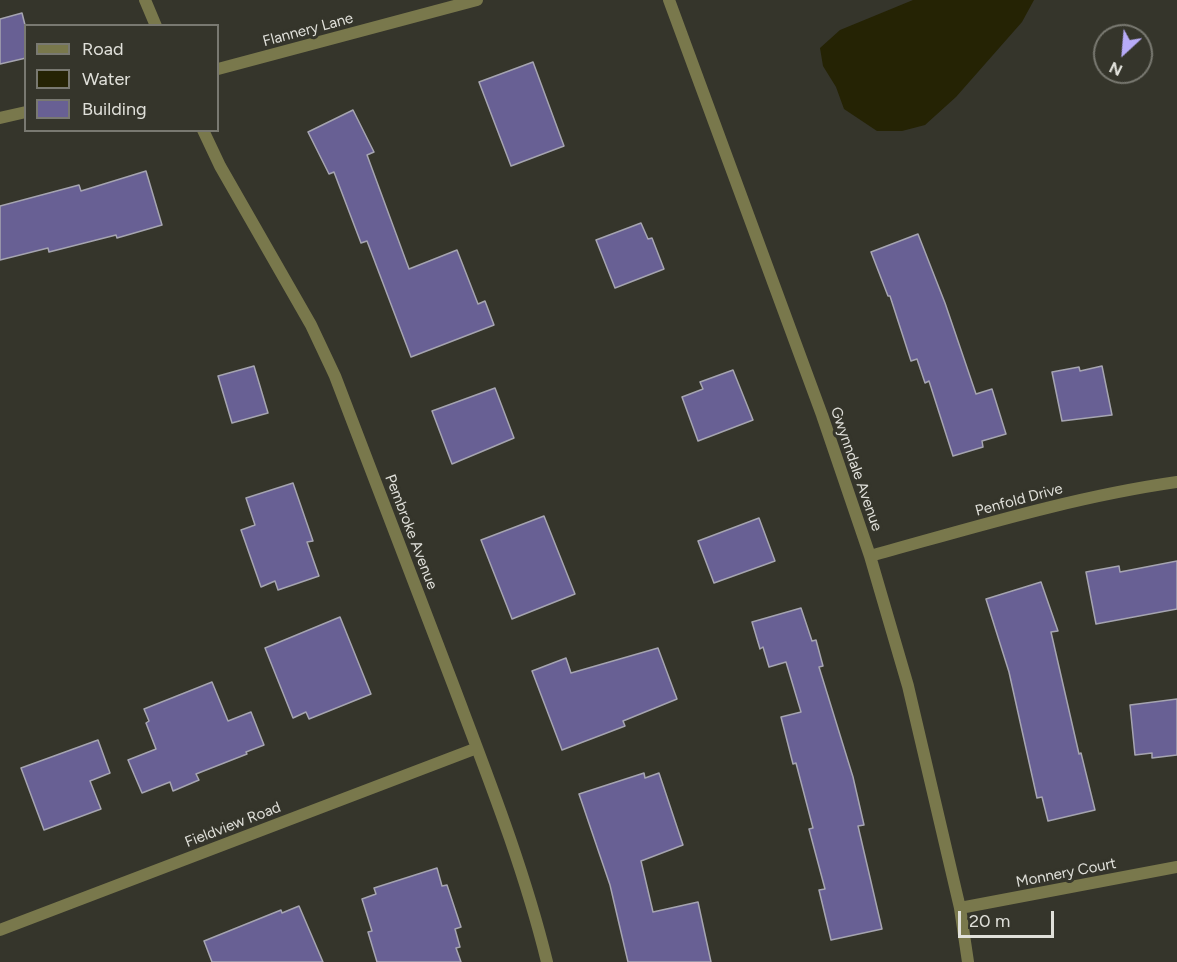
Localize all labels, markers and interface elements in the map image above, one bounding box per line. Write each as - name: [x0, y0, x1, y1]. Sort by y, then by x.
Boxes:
- street label: Flannery Lane: [261, 9, 355, 51]
- legend: [24, 24, 219, 132]
- north arrow: [1093, 24, 1153, 84]
- text: Road: [82, 38, 123, 60]
- text: N: [1106, 58, 1125, 80]
- text: Water: [82, 68, 130, 90]
- text: Building: [82, 98, 147, 120]
- street label: Gwynndale Avenue: [826, 405, 886, 533]
- street label: Pembroke Avenue: [381, 472, 441, 592]
- street label: Penfold Drive: [973, 480, 1065, 520]
- street label: Fieldview Road: [183, 798, 283, 852]
- street label: Monnery Court: [1014, 854, 1118, 892]
- scale bar: [961, 899, 1057, 937]
- text: 20 m: [969, 910, 1010, 932]

